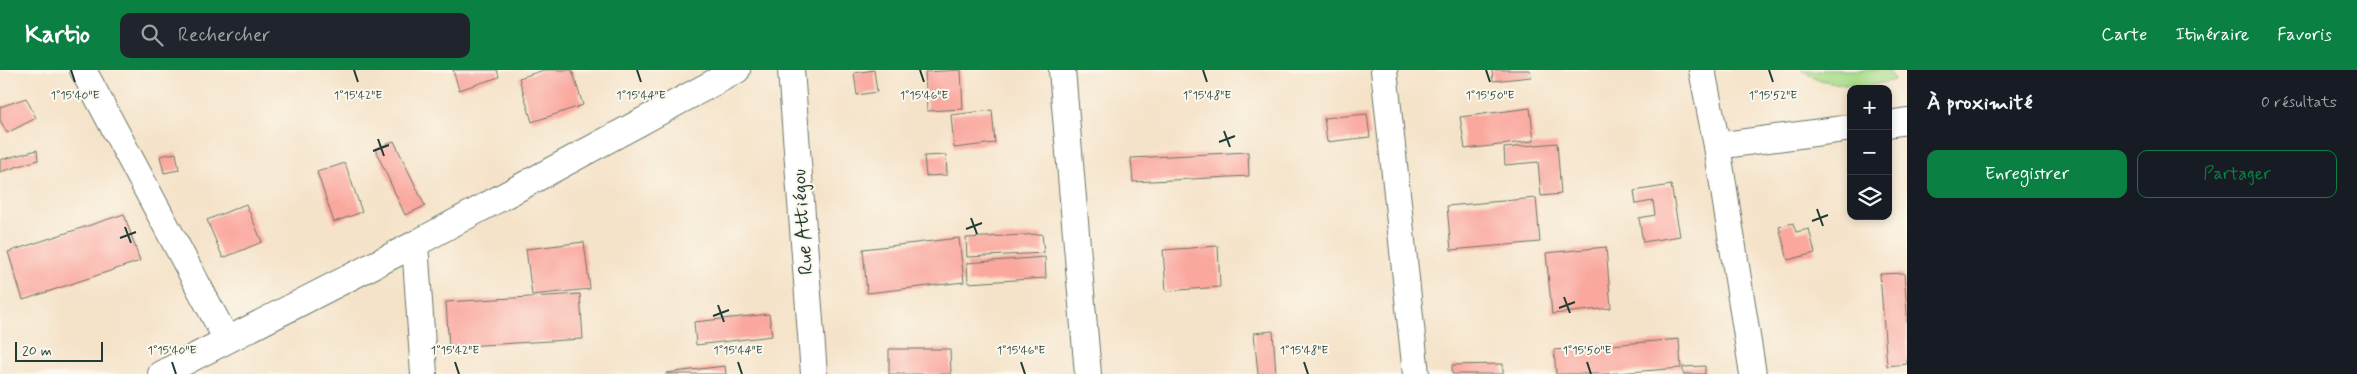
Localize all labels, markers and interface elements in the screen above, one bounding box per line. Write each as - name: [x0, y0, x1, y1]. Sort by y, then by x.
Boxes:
- search box: [120, 13, 470, 58]
- text: Kartio: [25, 20, 90, 51]
- icon: search: [138, 21, 166, 49]
- text: Rechercher: [178, 23, 270, 48]
- text: Carte: [2101, 23, 2147, 47]
- text: Itinéraire: [2175, 23, 2249, 47]
- text: Favoris: [2277, 23, 2332, 47]
- map controls: [1847, 85, 1892, 220]
- button: +: [1847, 85, 1892, 130]
- text: 1°15'40"E: [51, 88, 99, 104]
- text: 1°15'42"E: [334, 88, 382, 104]
- text: 1°15'44"E: [616, 88, 666, 104]
- text: 1°15'46"E: [900, 88, 948, 104]
- text: 1°15'48"E: [1183, 88, 1231, 104]
- text: 1°15'50"E: [1465, 88, 1515, 104]
- text: 1°15'52"E: [1749, 88, 1797, 104]
- text: À proximité: [1927, 89, 2033, 117]
- text: 0 résultats: [2261, 92, 2337, 113]
- button: −: [1847, 130, 1892, 175]
- button: Enregistrer: [1927, 150, 2127, 198]
- button: Partager: [2137, 150, 2337, 198]
- street label: Rue Attiégou: [786, 168, 820, 276]
- button: layers: [1847, 175, 1892, 220]
- scale bar: [15, 339, 102, 362]
- text: 20 m: [22, 342, 52, 360]
- text: 1°15'40"E: [148, 343, 196, 359]
- text: 1°15'42"E: [431, 343, 479, 359]
- text: 1°15'44"E: [713, 343, 763, 359]
- text: 1°15'46"E: [997, 343, 1045, 359]
- text: 1°15'48"E: [1280, 343, 1328, 359]
- text: 1°15'50"E: [1562, 343, 1612, 359]

